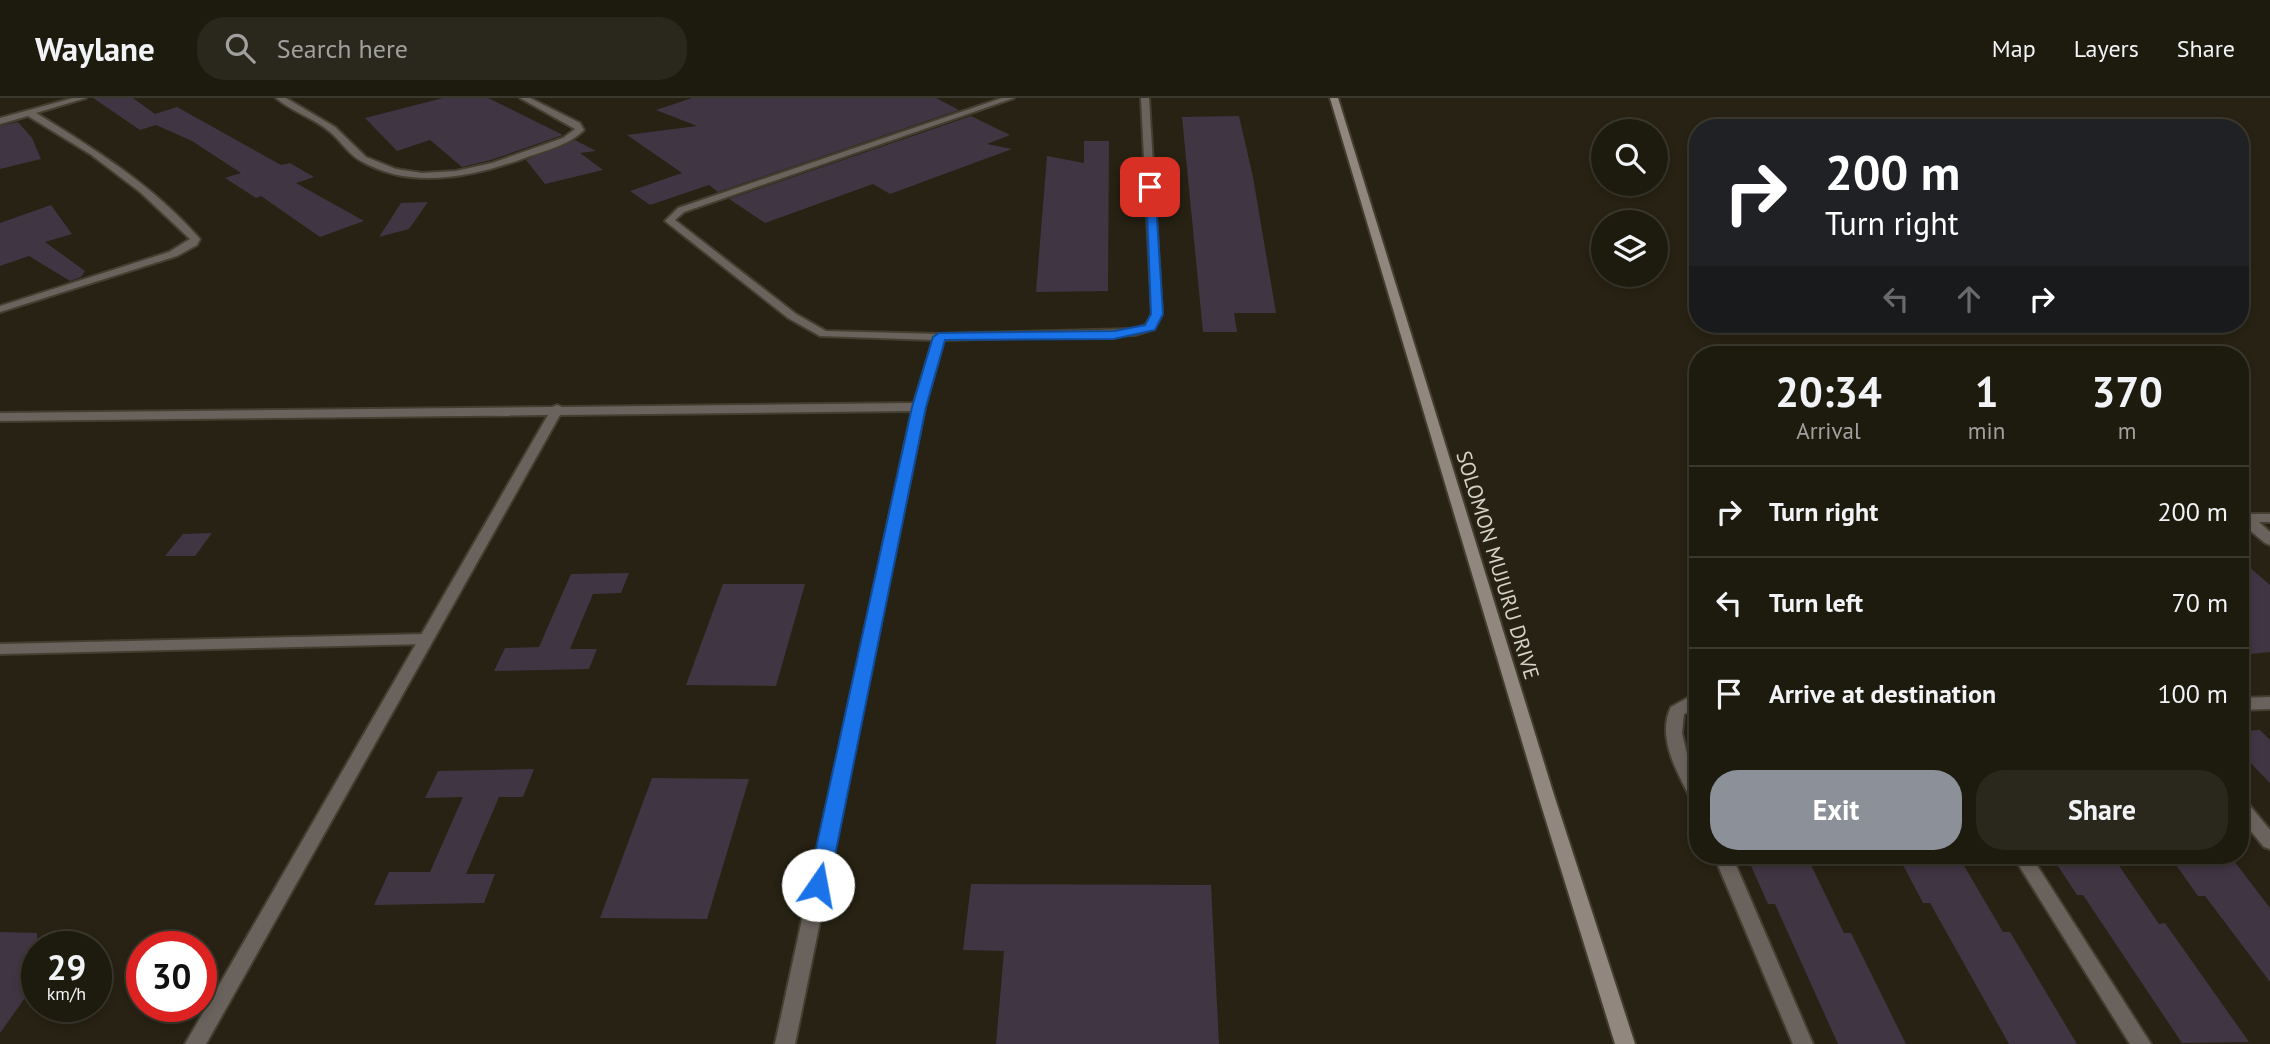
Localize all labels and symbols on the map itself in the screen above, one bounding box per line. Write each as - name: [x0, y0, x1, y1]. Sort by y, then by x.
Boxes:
- pin: [1120, 157, 1180, 217]
- street label: SOLOMON MUJURU DRIVE: [1450, 447, 1546, 683]
- position arrow: [781, 848, 855, 922]
- speed limit sign: 30: [126, 931, 217, 1022]

